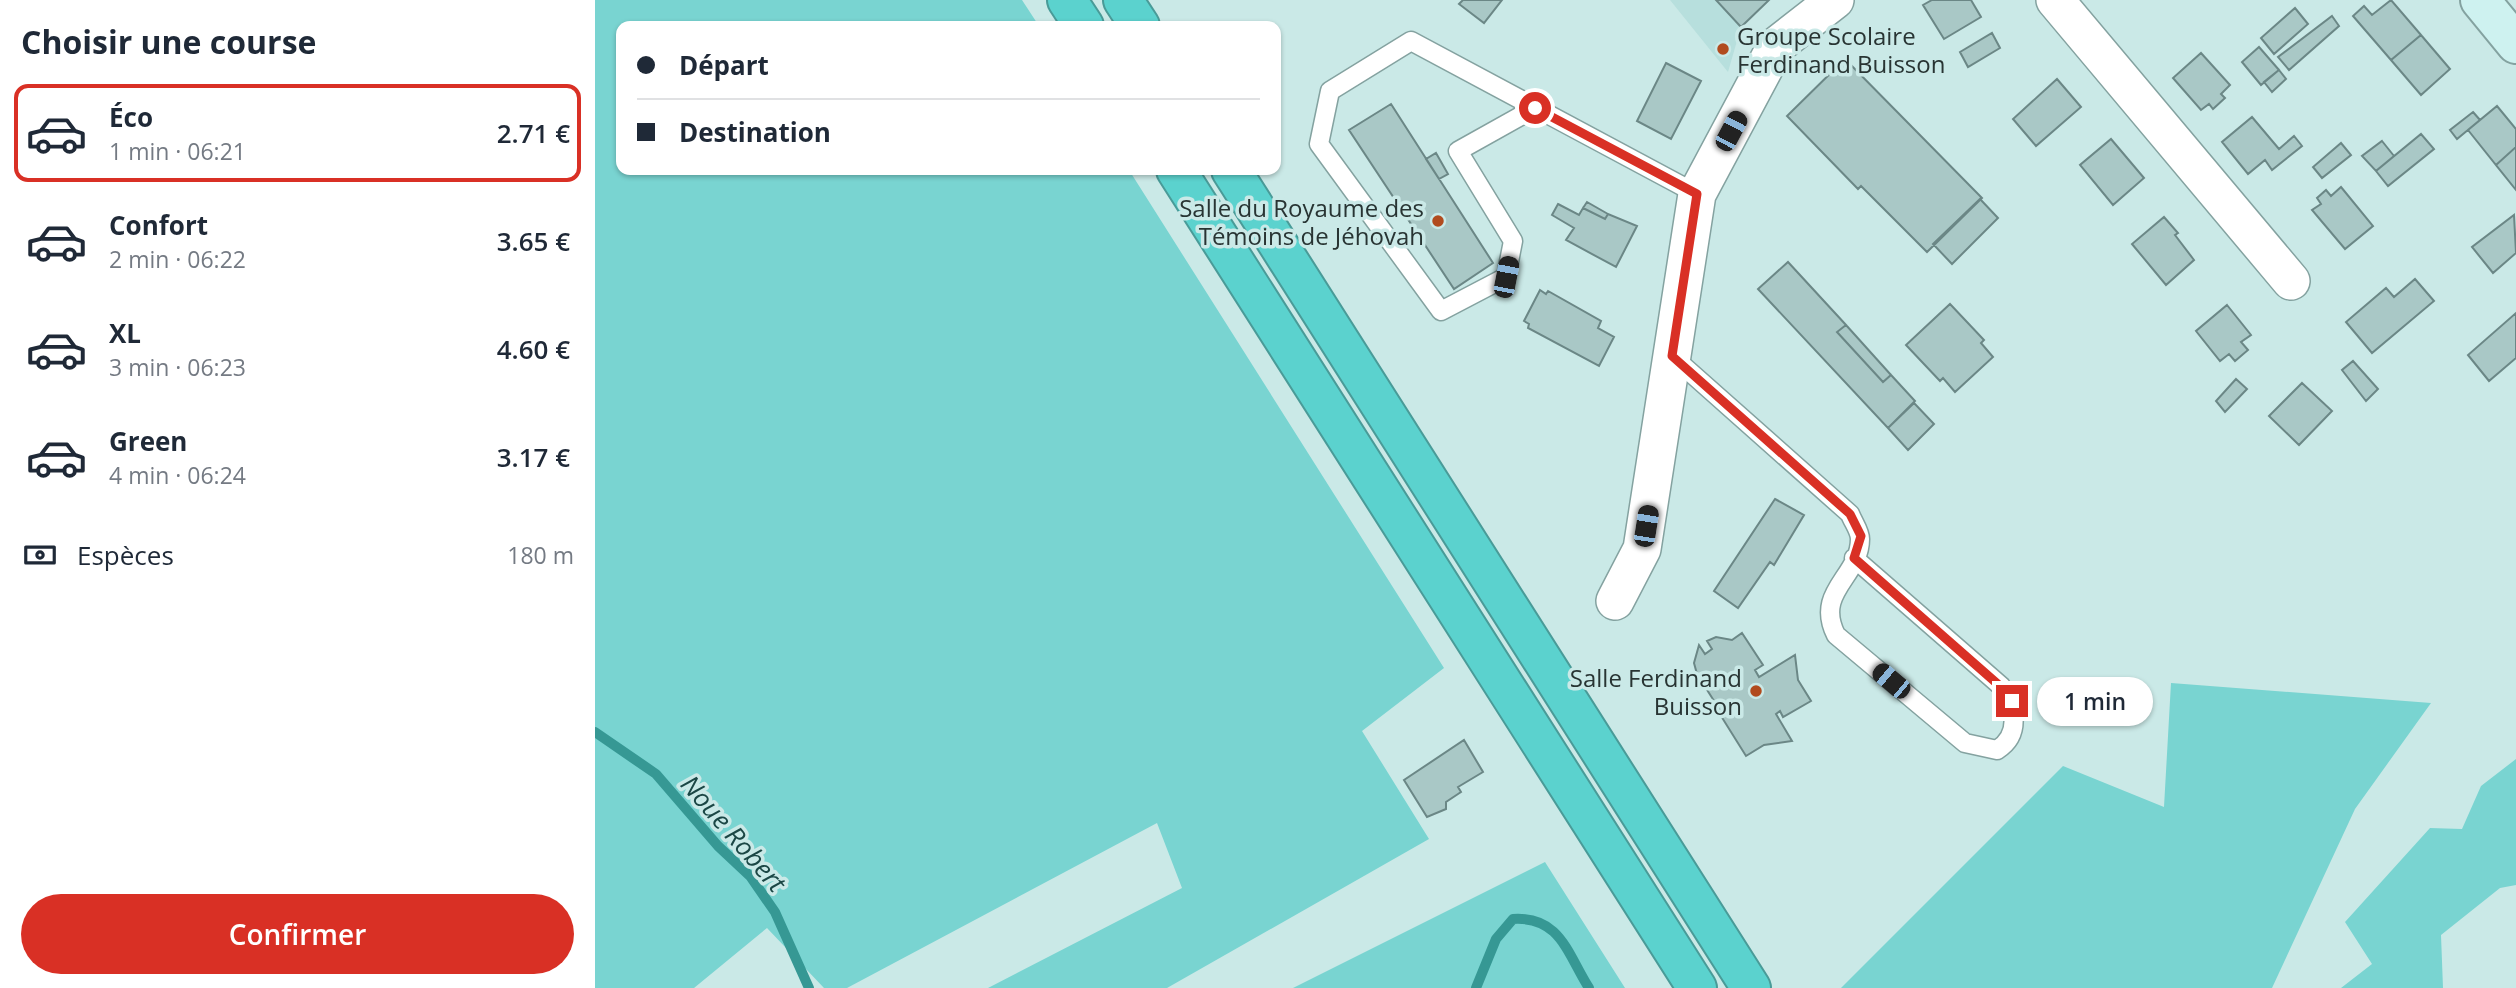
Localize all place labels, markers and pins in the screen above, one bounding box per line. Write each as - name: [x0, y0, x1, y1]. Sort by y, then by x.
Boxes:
- place label: Groupe Scolaire Ferdinand Buisson: [1737, 19, 1945, 80]
- marker: Groupe Scolaire Ferdinand Buisson: [1715, 41, 1731, 57]
- place label: Salle du Royaume des Témoins de Jéhovah: [1179, 191, 1424, 252]
- marker: Salle du Royaume des Témoins de Jéhovah: [1430, 213, 1446, 229]
- place label: Salle Ferdinand Buisson: [1570, 661, 1742, 722]
- marker: Salle Ferdinand Buisson: [1748, 683, 1764, 699]

